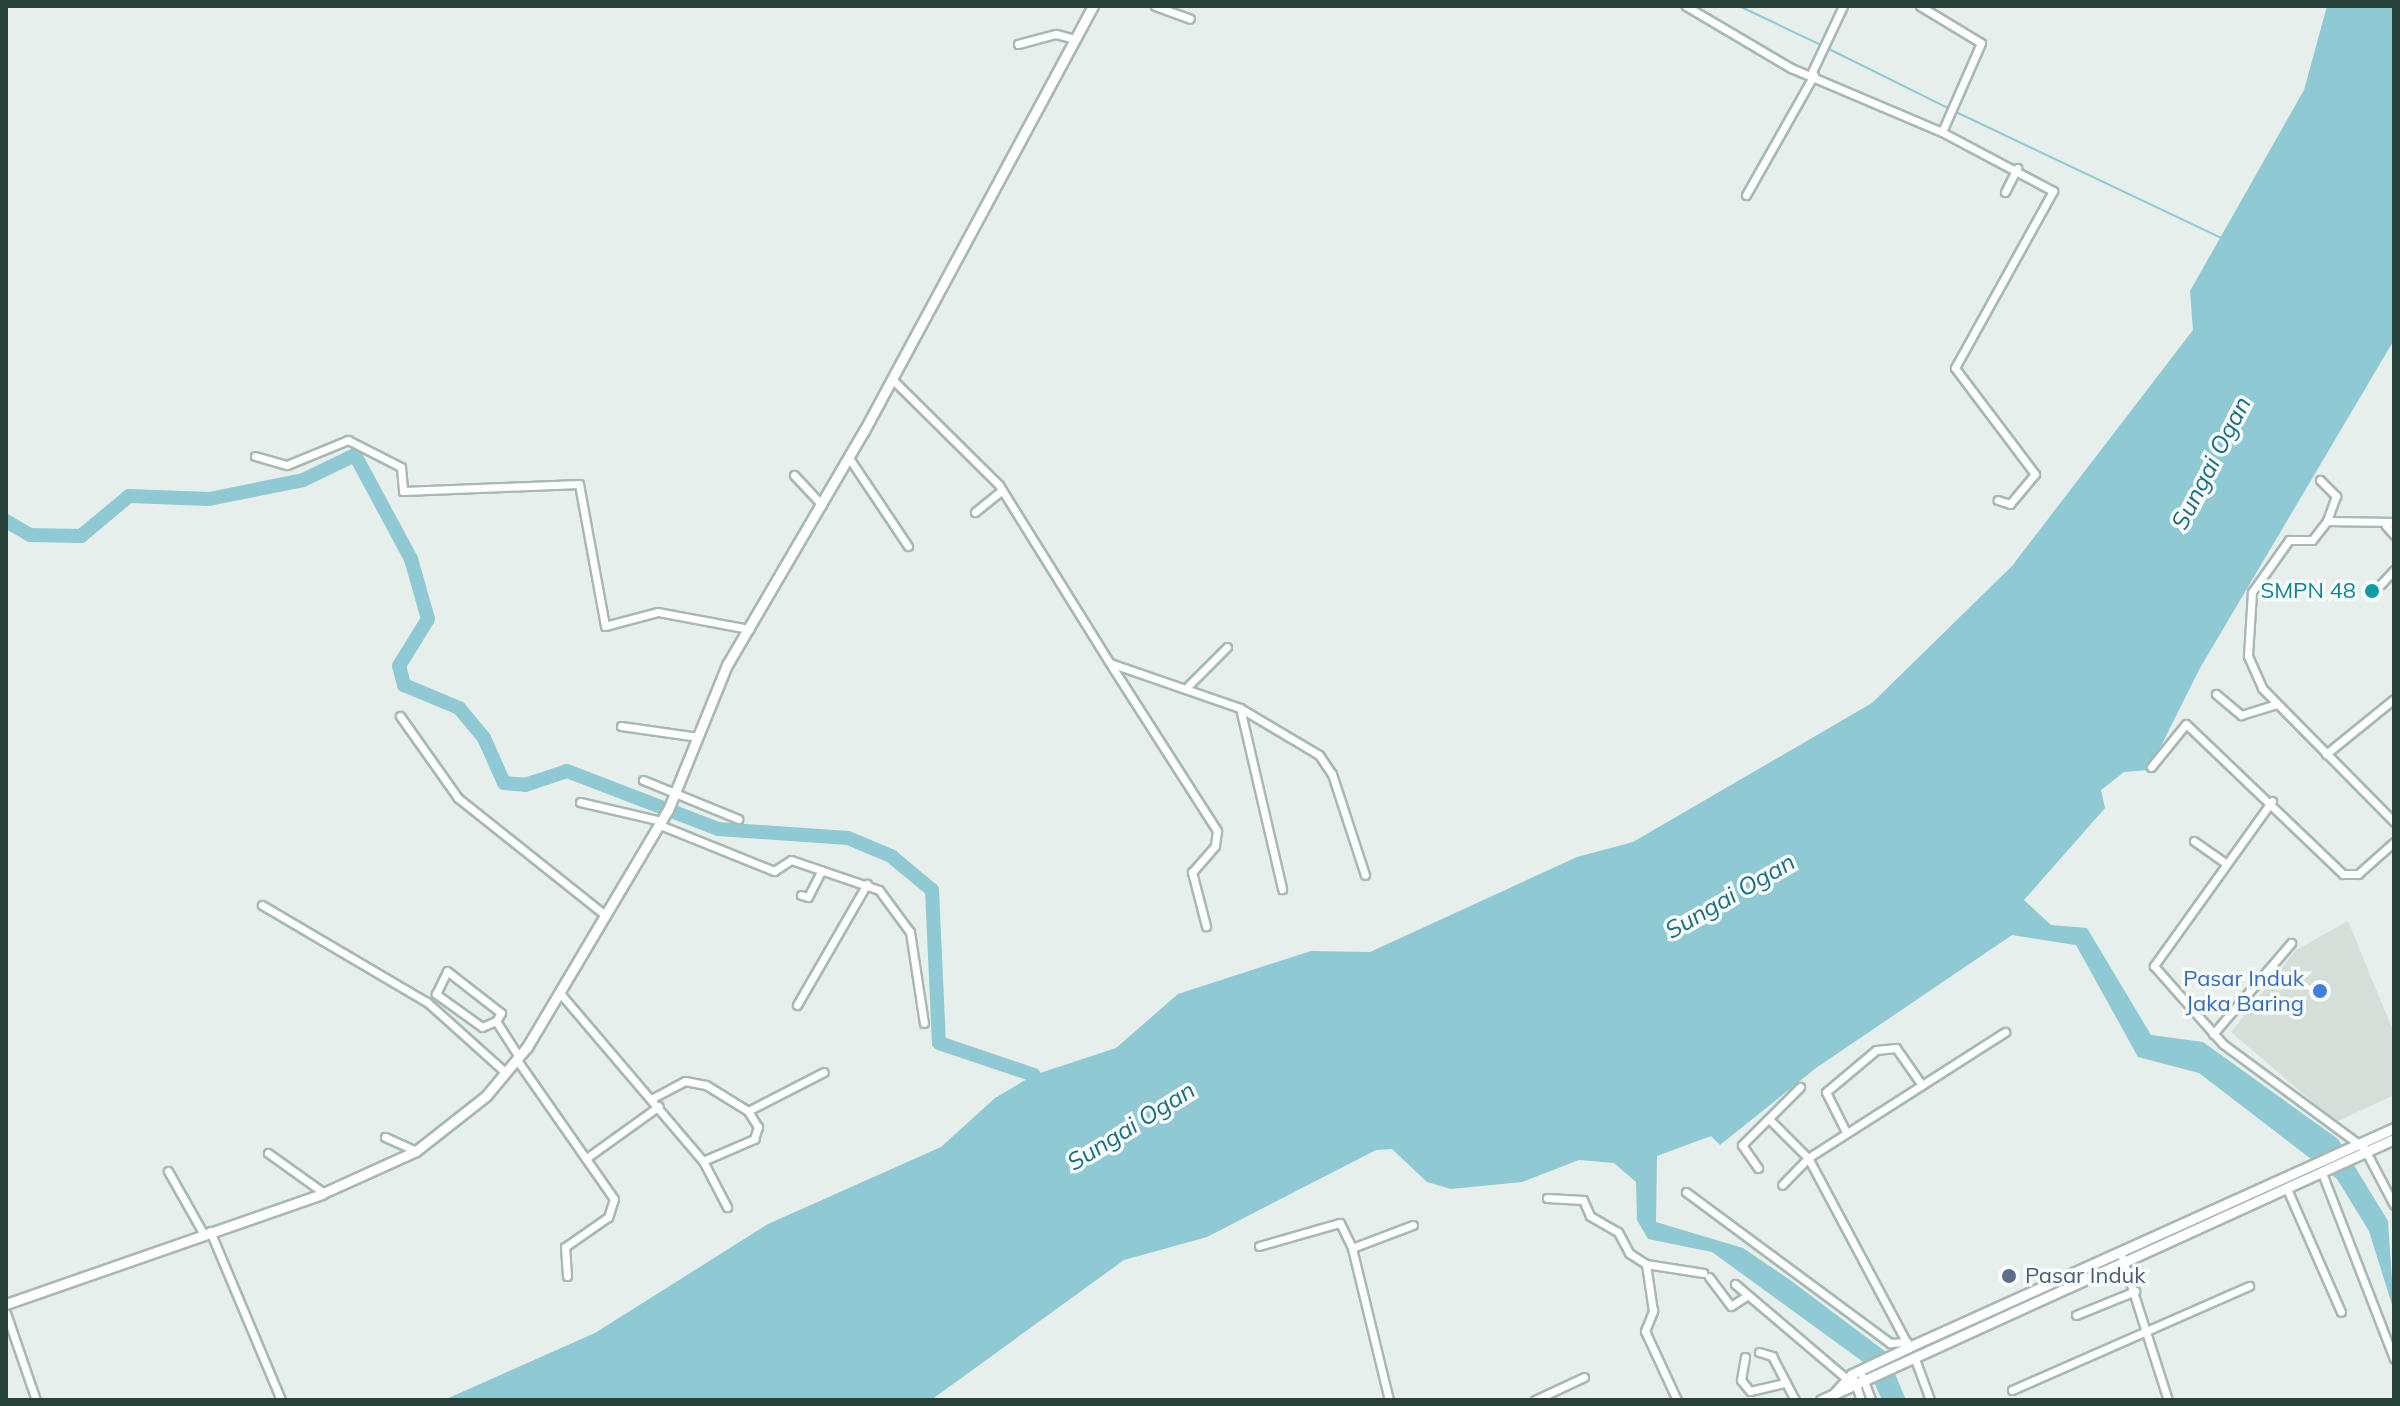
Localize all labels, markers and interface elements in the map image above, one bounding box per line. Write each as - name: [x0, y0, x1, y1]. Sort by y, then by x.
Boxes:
- water label: Sungai Ogan: [2165, 392, 2257, 534]
- place label: SMPN 48: [2261, 578, 2356, 604]
- marker: SMPN 48: [2363, 582, 2381, 600]
- water label: Sungai Ogan: [1660, 847, 1800, 945]
- place label: Pasar Induk Jaka Baring: [2183, 965, 2304, 1016]
- marker: Pasar Induk Jaka Baring: [2311, 982, 2329, 1000]
- water label: Sungai Ogan: [1062, 1075, 1200, 1177]
- place label: Pasar Induk: [2025, 1263, 2146, 1289]
- marker: Pasar Induk: [2000, 1267, 2018, 1285]

